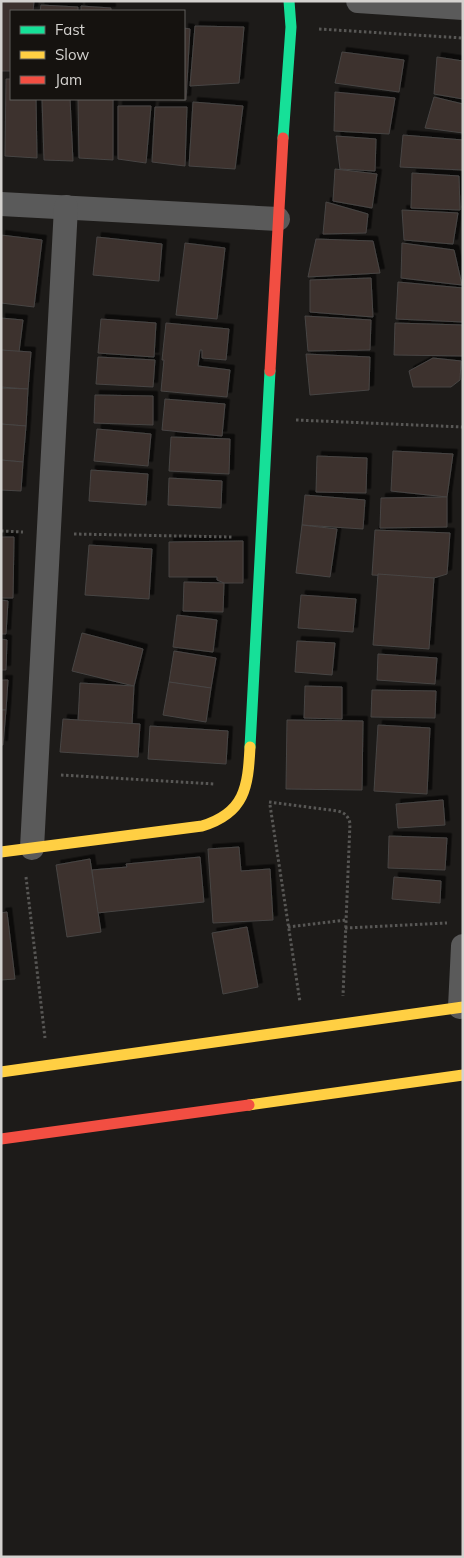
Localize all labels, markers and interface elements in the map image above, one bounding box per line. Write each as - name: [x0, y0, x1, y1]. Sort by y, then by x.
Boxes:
- legend: [10, 10, 185, 100]
- text: Fast: [55, 20, 85, 39]
- text: Slow: [55, 45, 89, 64]
- text: Jam: [55, 70, 82, 89]

